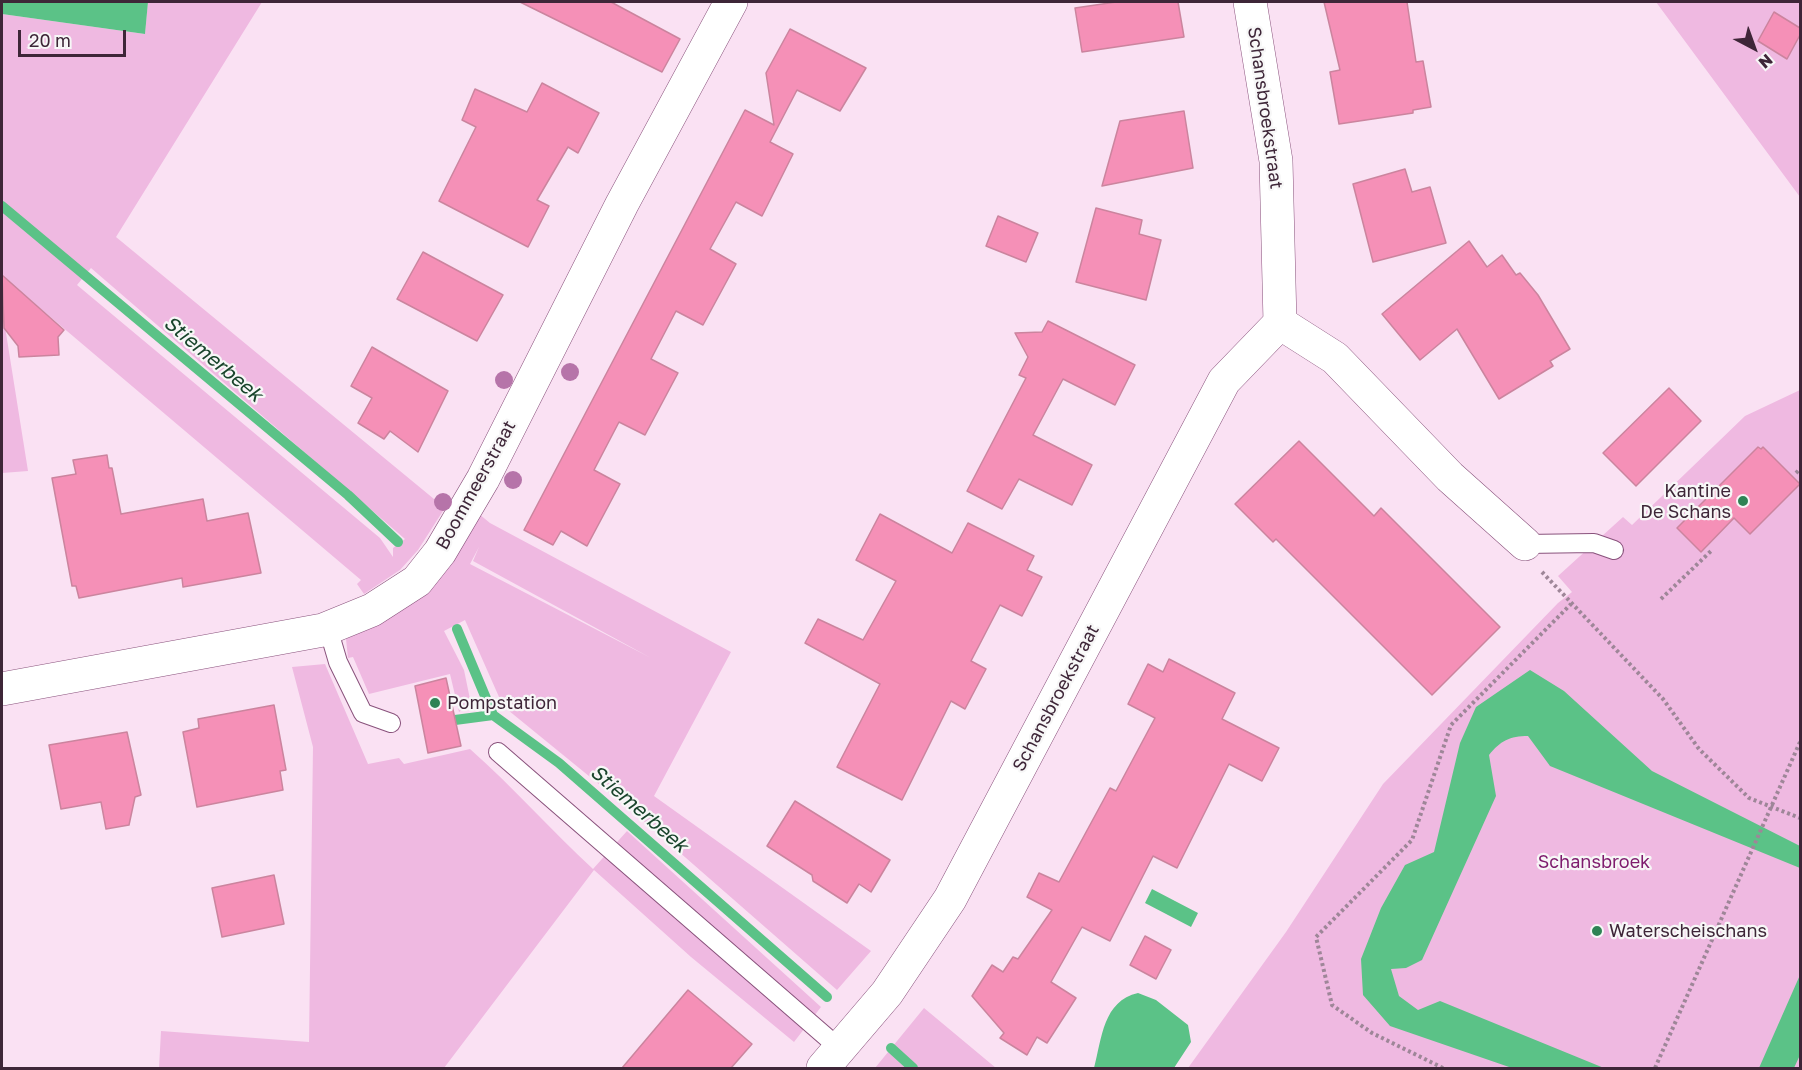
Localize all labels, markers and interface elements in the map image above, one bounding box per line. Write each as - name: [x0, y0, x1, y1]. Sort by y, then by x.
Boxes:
- scale bar: [21, 18, 129, 56]
- north arrow: [1724, 18, 1784, 78]
- street label: Schansbroekstraat: [1243, 26, 1287, 190]
- text: 20 m: [29, 29, 71, 51]
- text: N: [1755, 50, 1777, 73]
- water label: Stiemerbeek: [159, 311, 267, 407]
- street label: Boommeerstraat: [432, 417, 520, 553]
- place label: Kantine De Schans: [1640, 480, 1731, 522]
- marker: Kantine De Schans: [1736, 494, 1750, 508]
- street label: Schansbroekstraat: [1008, 621, 1104, 775]
- place label: Pompstation: [447, 692, 557, 714]
- marker: Pompstation: [428, 696, 442, 710]
- water label: Stiemerbeek: [585, 760, 693, 858]
- park label: Schansbroek: [1538, 851, 1650, 873]
- place label: Waterscheischans: [1609, 920, 1767, 942]
- marker: Waterscheischans: [1590, 924, 1604, 938]

